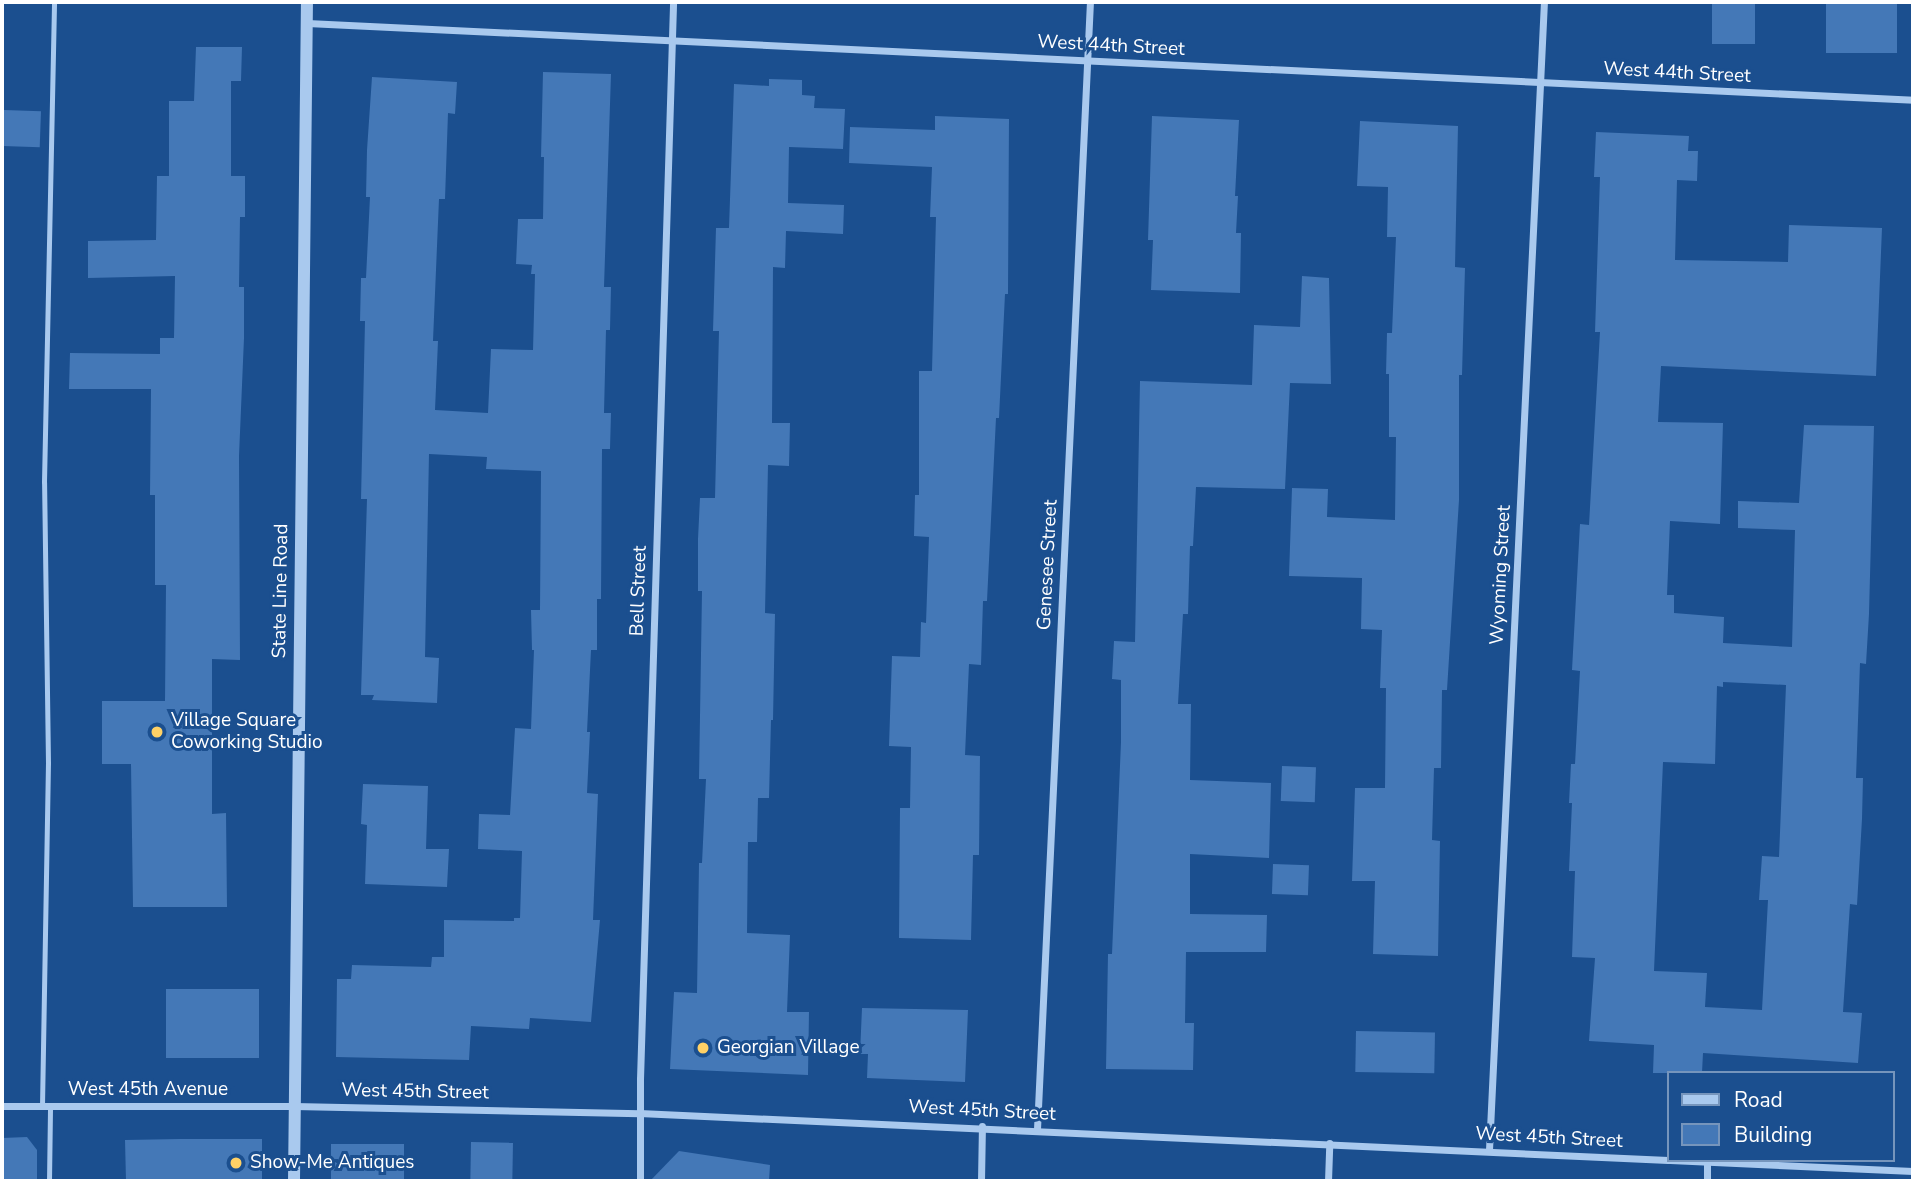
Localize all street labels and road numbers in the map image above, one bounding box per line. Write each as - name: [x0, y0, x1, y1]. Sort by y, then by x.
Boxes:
- street label: West 44th Street: [1037, 31, 1185, 61]
- street label: West 44th Street: [1603, 58, 1751, 88]
- street label: Genesee Street: [1033, 499, 1063, 631]
- street label: Wyoming Street: [1486, 505, 1516, 645]
- street label: State Line Road: [268, 523, 294, 659]
- street label: Bell Street: [626, 545, 652, 637]
- street label: West 45th Avenue: [68, 1079, 228, 1101]
- street label: West 45th Street: [341, 1079, 489, 1105]
- street label: West 45th Street: [908, 1096, 1056, 1126]
- street label: West 45th Street: [1475, 1123, 1623, 1153]

